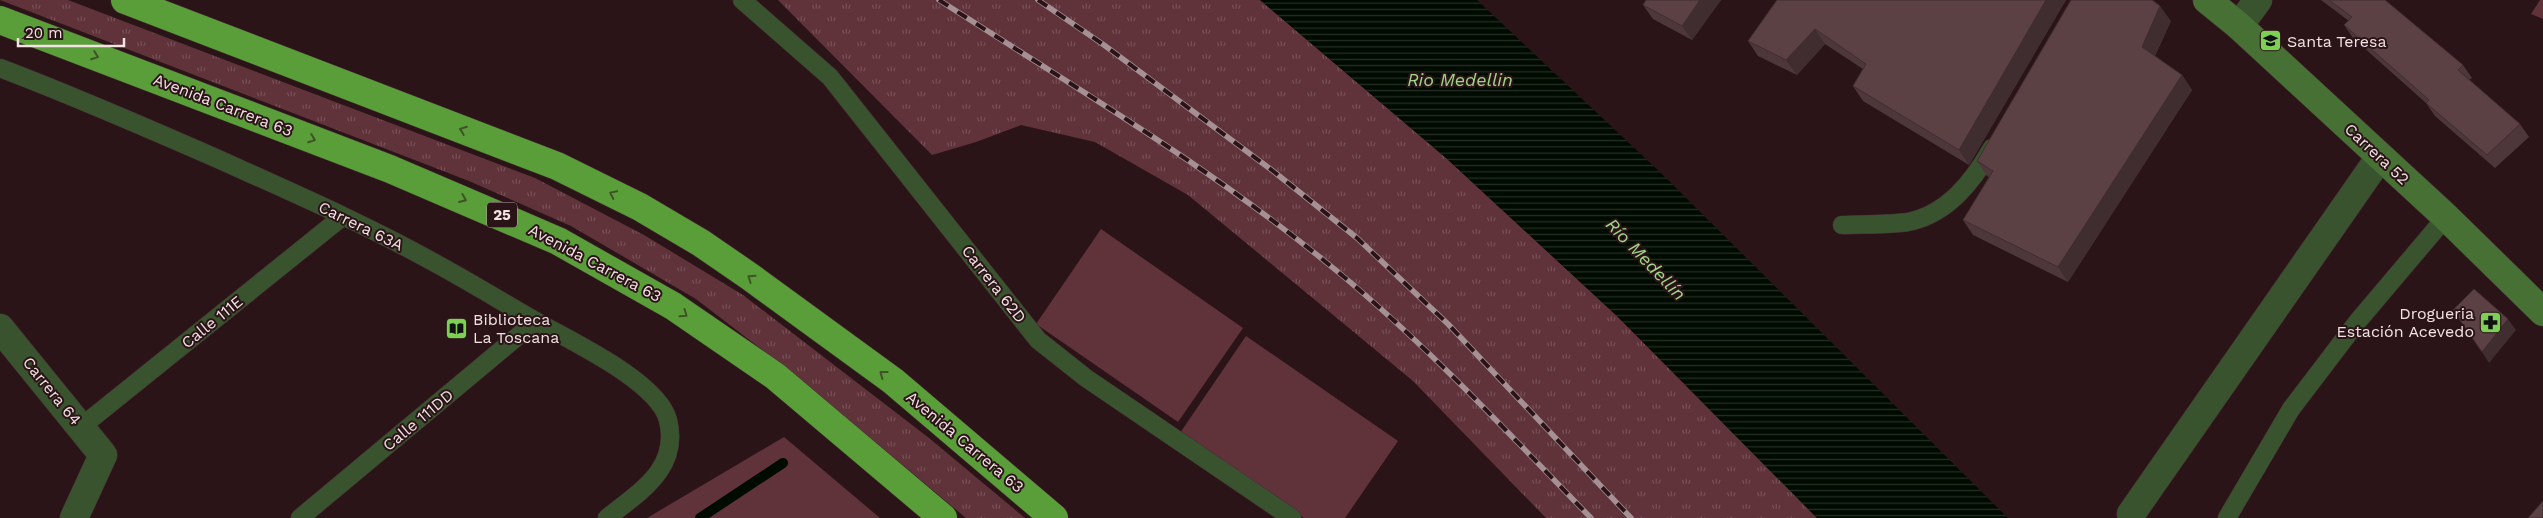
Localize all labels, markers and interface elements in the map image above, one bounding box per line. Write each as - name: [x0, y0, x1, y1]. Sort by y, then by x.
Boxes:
- scale bar: [18, 15, 124, 47]
- text: 20 m: [25, 24, 63, 42]
- school or university icon: Santa Teresa: [2259, 29, 2283, 53]
- place label: Santa Teresa: [2287, 32, 2387, 51]
- one-way arrow: [90, 50, 98, 60]
- water label: Rio Medellin: [1407, 69, 1513, 90]
- street label: Avenida Carrera 63: [151, 70, 295, 140]
- street label: Carrera 52: [2341, 119, 2413, 189]
- one-way arrow: [460, 126, 468, 136]
- one-way arrow: [307, 133, 316, 143]
- one-way arrow: [609, 190, 618, 200]
- one-way arrow: [458, 192, 467, 203]
- street label: Carrera 63A: [315, 197, 407, 255]
- road number: 25: [487, 202, 517, 228]
- water label: Río Medellín: [1602, 214, 1690, 304]
- street label: Avenida Carrera 63: [525, 220, 665, 306]
- street label: Carrera 62D: [958, 241, 1030, 327]
- one-way arrow: [748, 275, 757, 284]
- street label: Calle 111E: [178, 292, 246, 352]
- place label: Drogueria Estación Acevedo: [2336, 304, 2474, 341]
- one-way arrow: [679, 308, 688, 317]
- place label: Biblioteca La Toscana: [473, 310, 559, 347]
- pharmacy icon: Drogueria Estación Acevedo: [2478, 310, 2502, 334]
- library icon: Biblioteca La Toscana: [445, 316, 469, 340]
- street label: Carrera 64: [19, 353, 85, 429]
- one-way arrow: [880, 371, 889, 379]
- street label: Calle 111DD: [379, 385, 457, 455]
- street label: Avenida Carrera 63: [902, 387, 1028, 497]

